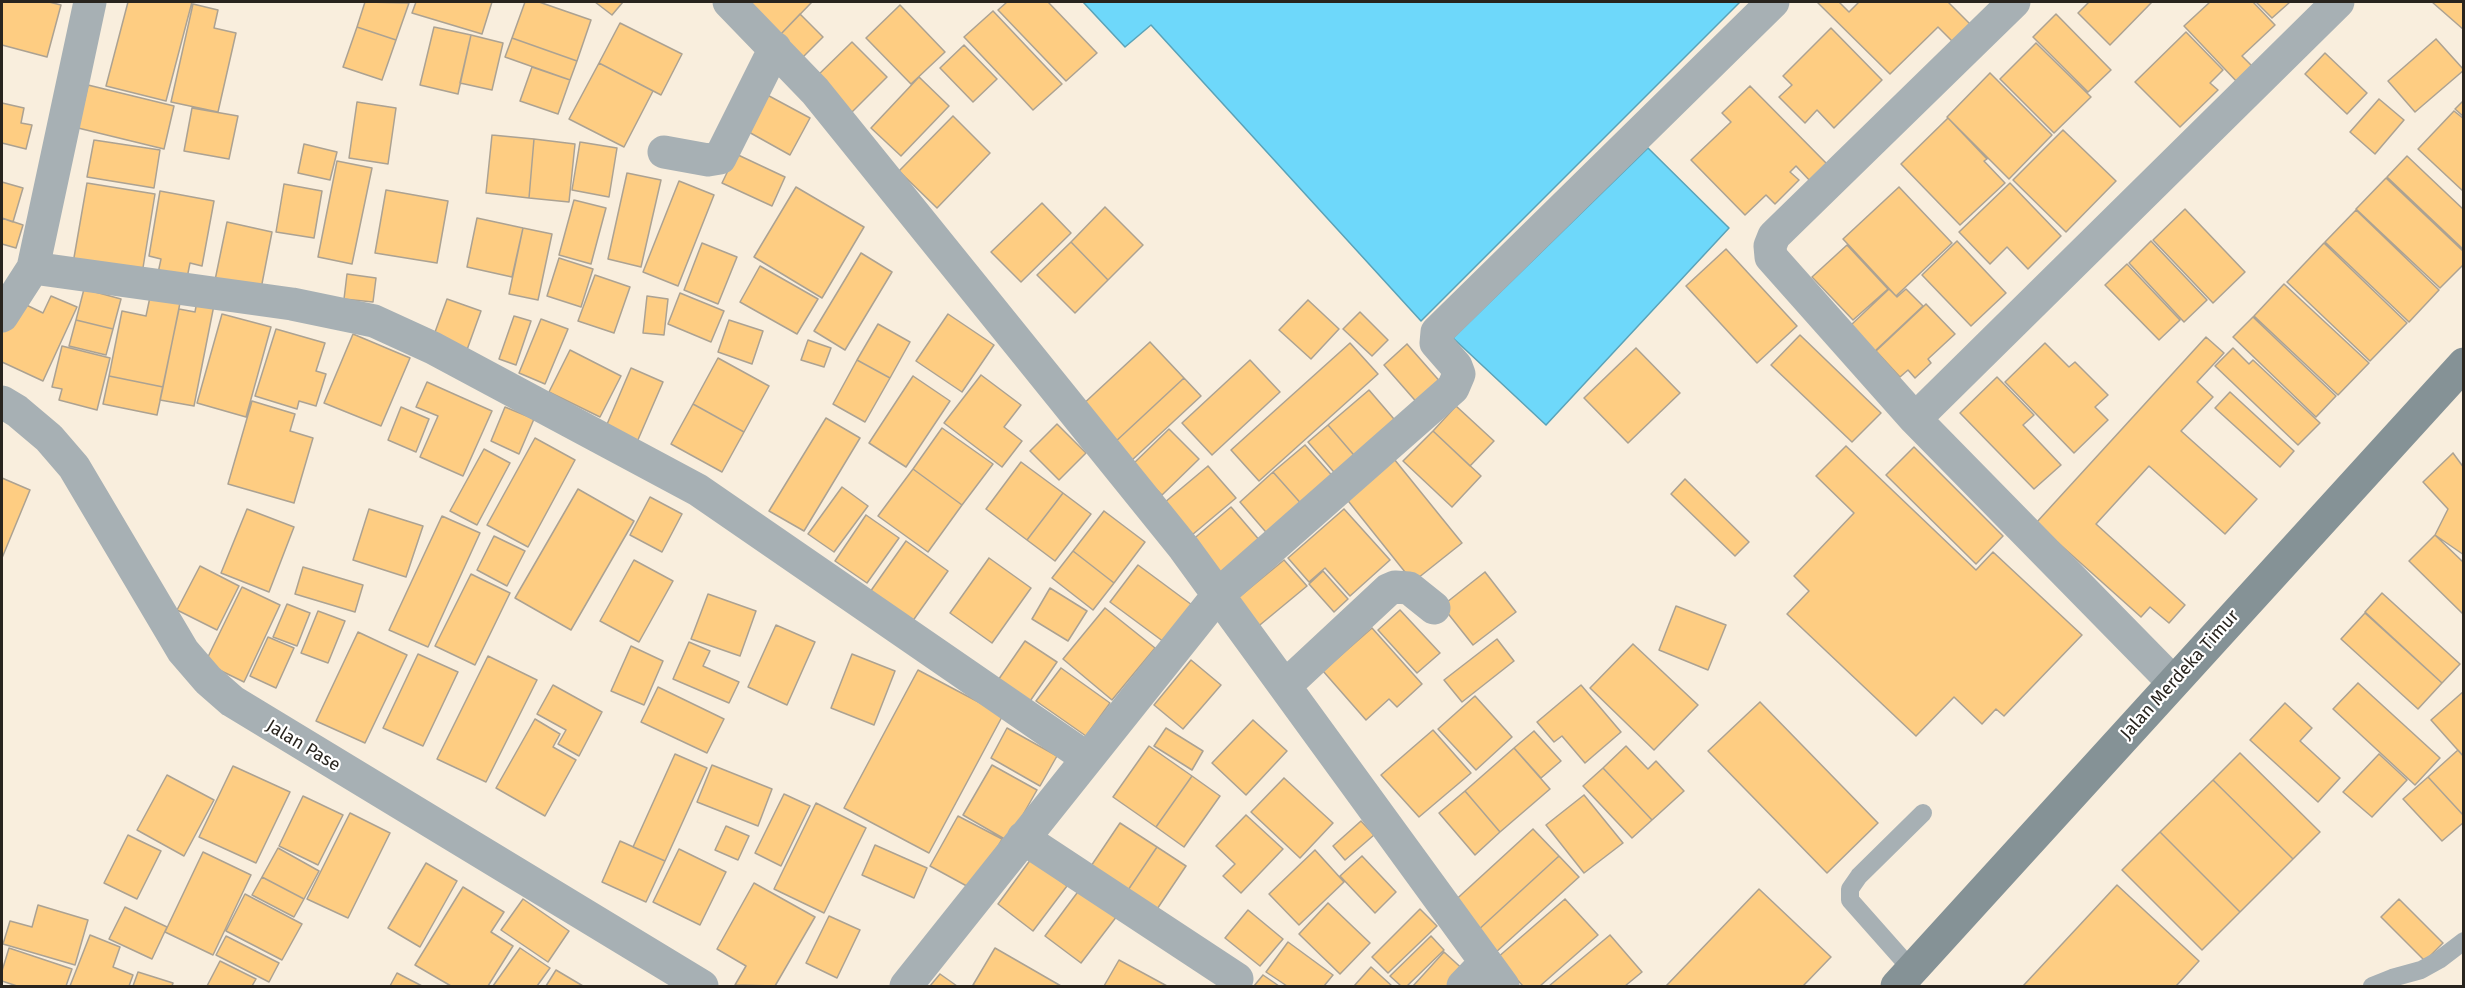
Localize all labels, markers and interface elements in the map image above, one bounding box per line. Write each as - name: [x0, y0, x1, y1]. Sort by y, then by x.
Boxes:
- street label: Jalan Merdeka Timur: [2116, 606, 2244, 744]
- street label: Jalan Pase: [262, 715, 344, 777]

